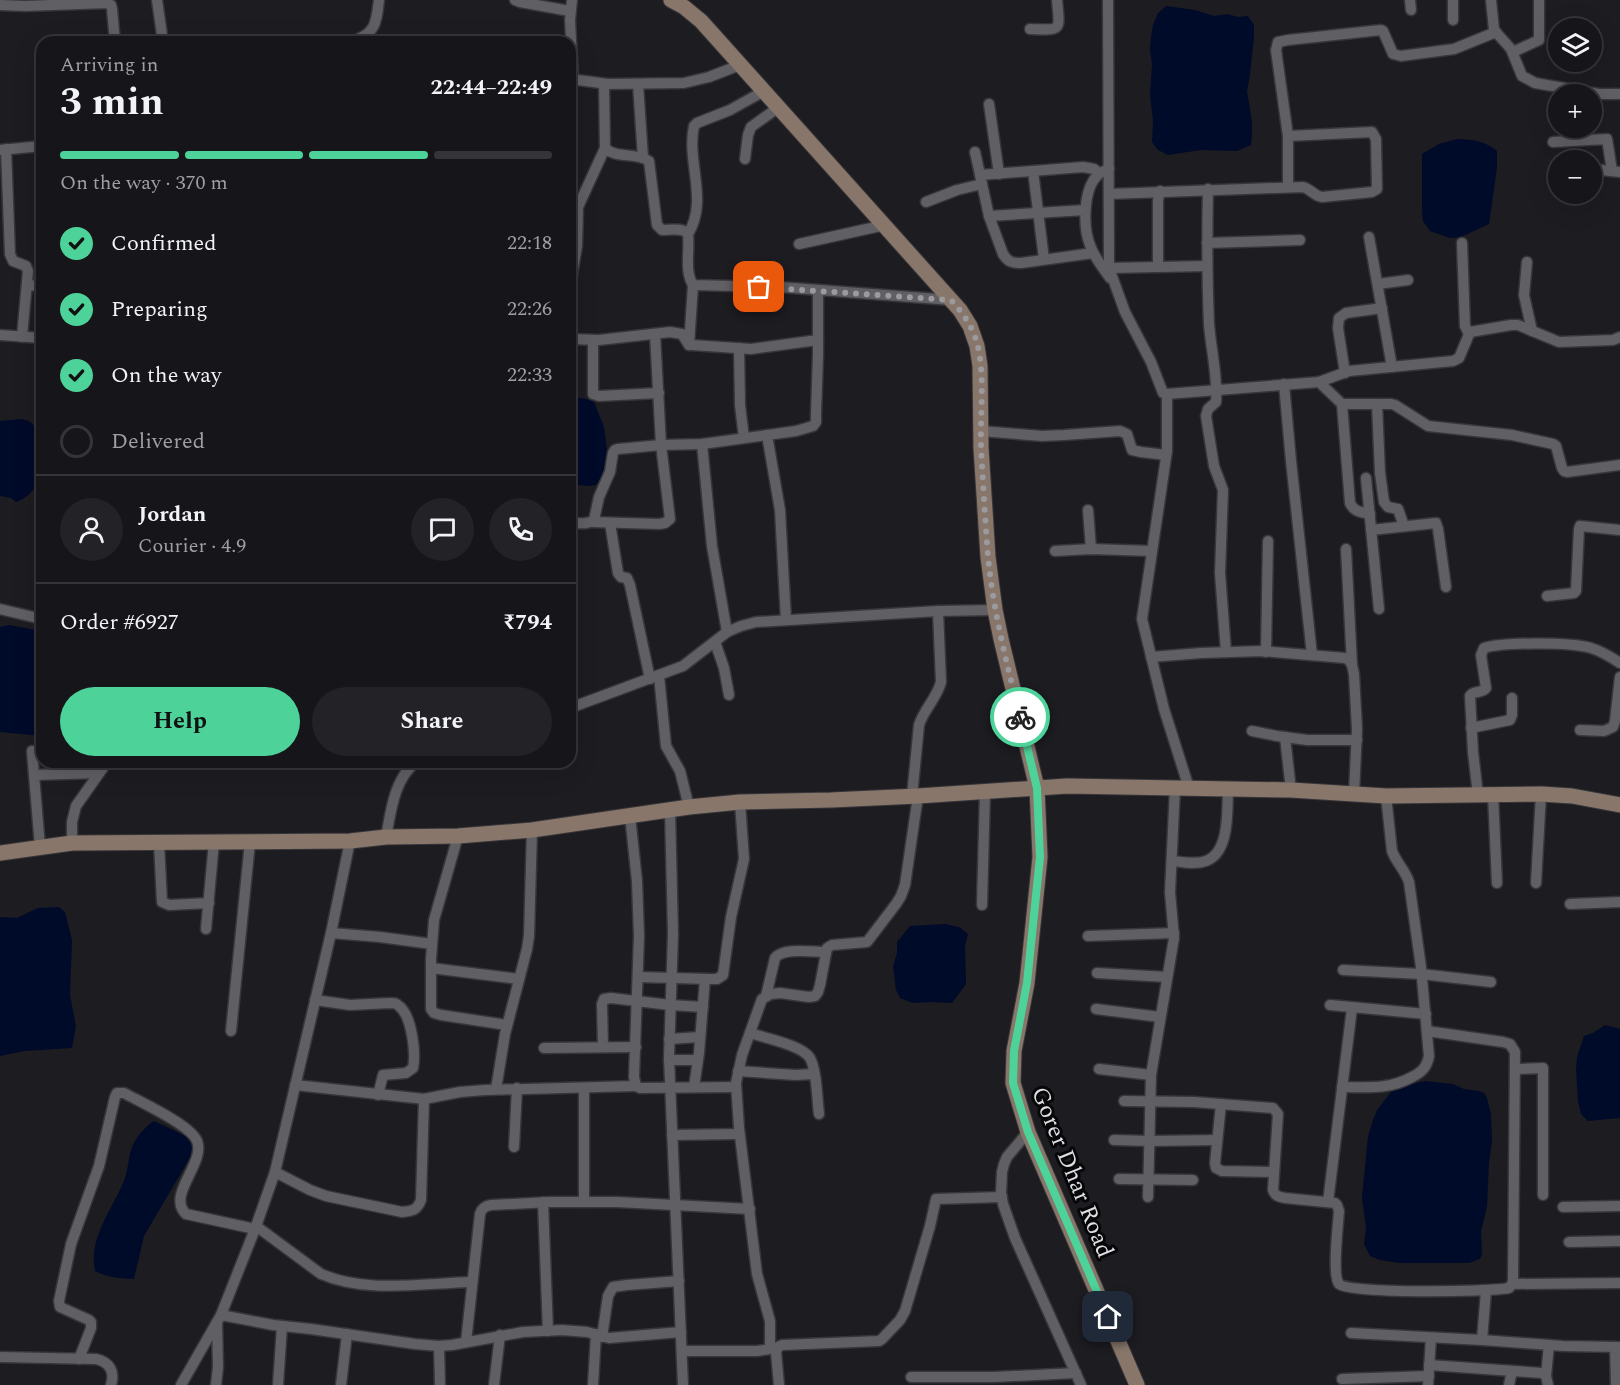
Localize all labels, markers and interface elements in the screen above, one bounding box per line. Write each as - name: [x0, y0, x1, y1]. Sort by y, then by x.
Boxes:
- map controls: [1548, 18, 1602, 204]
- button: layers: [1548, 18, 1602, 72]
- text: Arriving in: [60, 50, 158, 80]
- text: 22:44–22:49: [430, 71, 552, 104]
- text: 3 min: [60, 73, 164, 132]
- button: +: [1548, 84, 1602, 138]
- button: −: [1548, 150, 1602, 204]
- text: On the way · 370 m: [60, 168, 228, 198]
- icon: check: [60, 227, 93, 260]
- text: Confirmed: [111, 227, 217, 260]
- text: 22:18: [507, 228, 552, 258]
- pin: [733, 261, 784, 312]
- icon: bag: [742, 270, 775, 303]
- icon: check: [60, 293, 93, 326]
- text: Preparing: [111, 293, 208, 326]
- text: 22:26: [507, 294, 552, 324]
- icon: check: [60, 359, 93, 392]
- text: On the way: [111, 359, 222, 392]
- text: 22:33: [507, 360, 552, 390]
- text: Delivered: [111, 425, 205, 458]
- button: person: [60, 498, 123, 561]
- text: Jordan: [138, 498, 206, 531]
- button: chat: [411, 498, 474, 561]
- button: phone: [489, 498, 552, 561]
- text: Courier · 4.9: [138, 531, 246, 561]
- text: Order #6927: [60, 606, 179, 639]
- text: ₹794: [503, 606, 552, 639]
- button: Help: [60, 687, 300, 756]
- button: Share: [312, 687, 552, 756]
- courier: [990, 687, 1050, 747]
- icon: bike: [1004, 701, 1037, 734]
- street label: Gorer Dhar Road: [1021, 1081, 1123, 1263]
- pin: [1082, 1291, 1133, 1342]
- icon: home: [1091, 1300, 1124, 1333]

